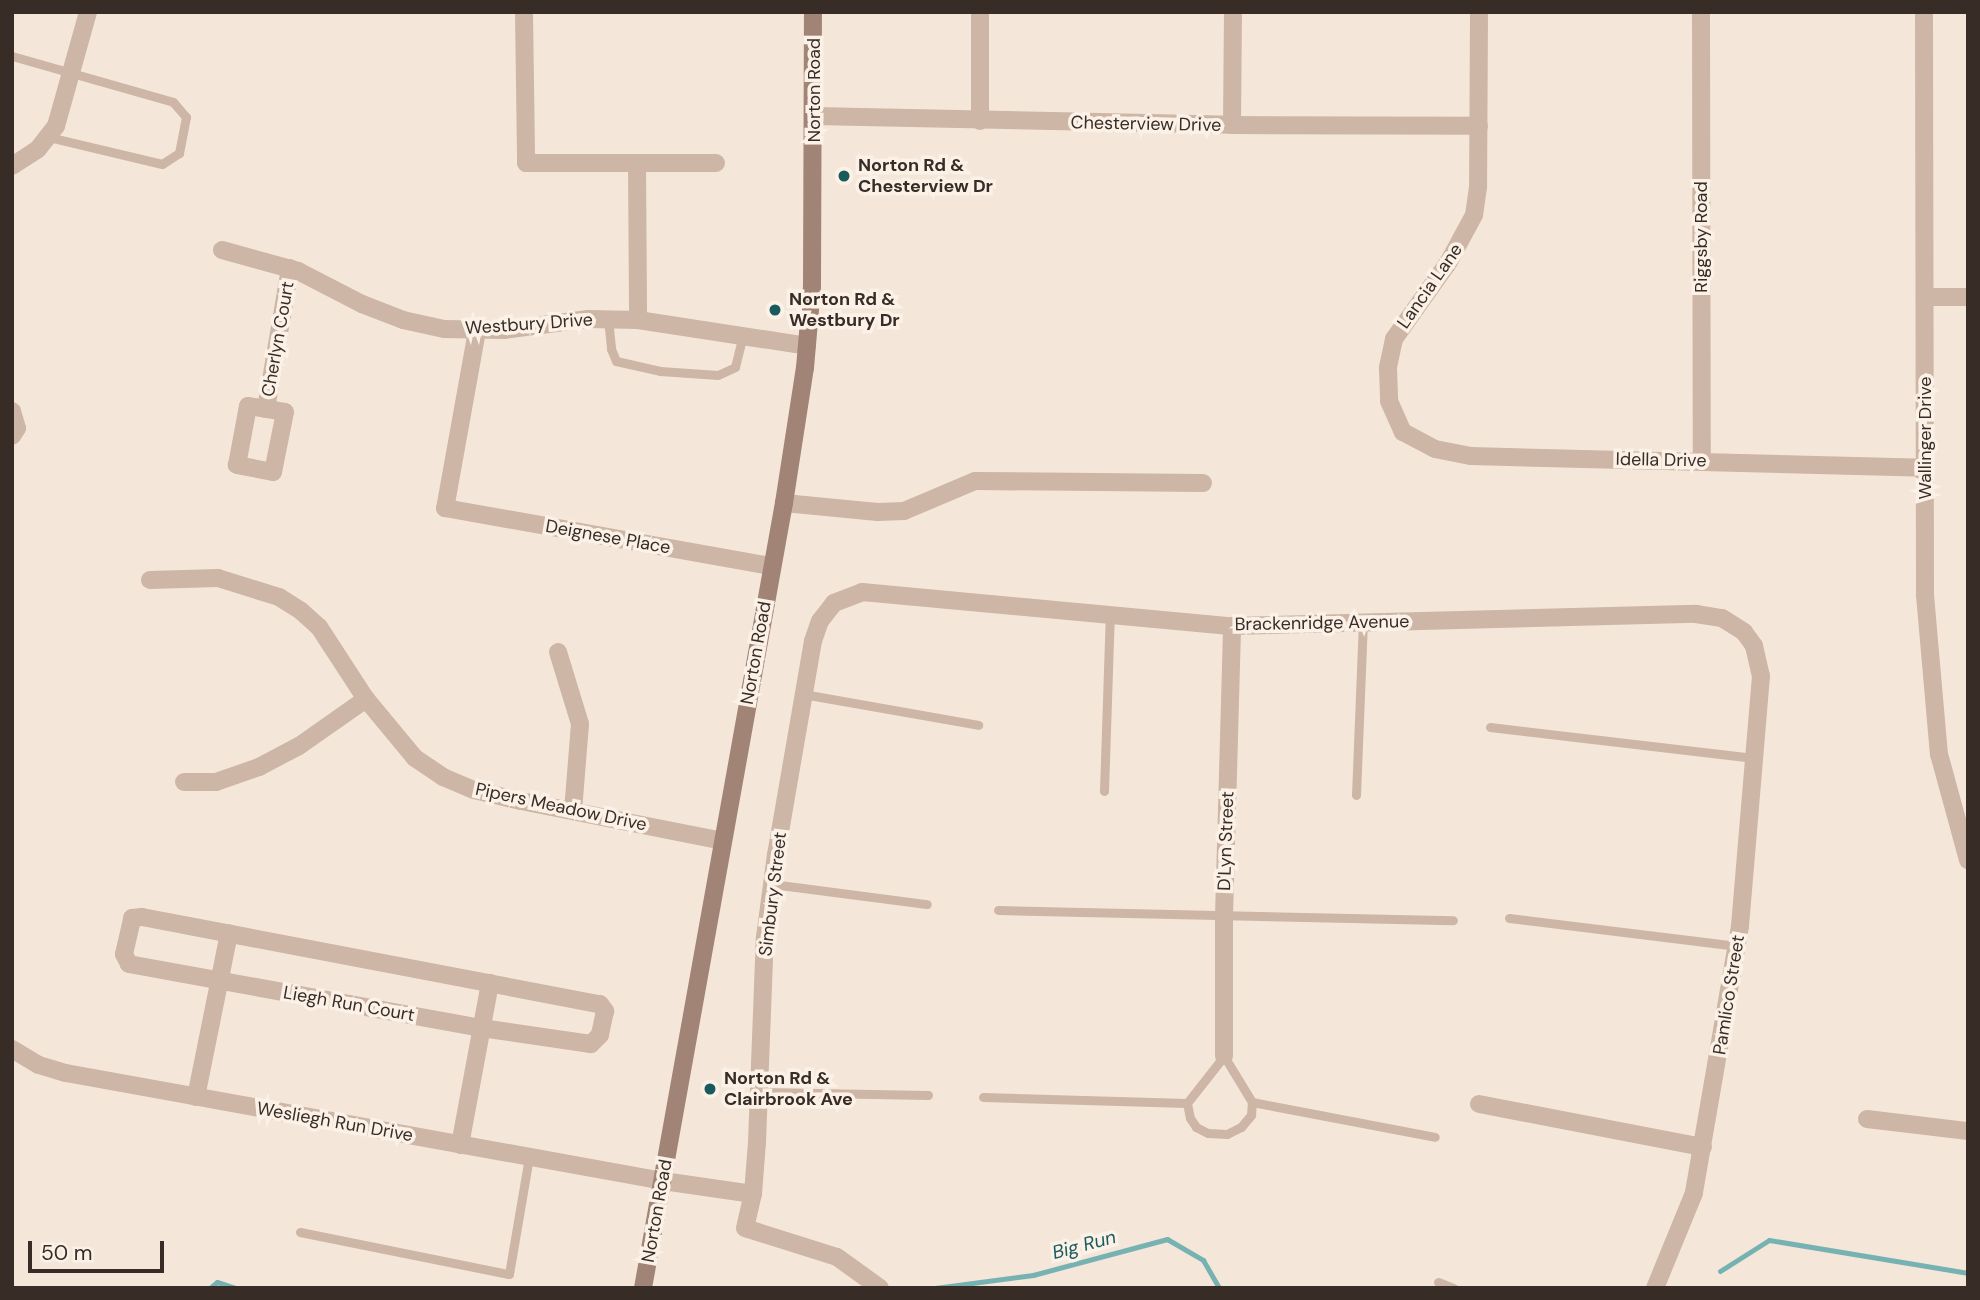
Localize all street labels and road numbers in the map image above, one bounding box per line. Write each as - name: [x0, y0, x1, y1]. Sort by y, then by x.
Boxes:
- street label: Norton Road: [803, 38, 825, 142]
- street label: Chesterview Drive: [1071, 112, 1221, 136]
- street label: Riggsby Road: [1690, 181, 1712, 293]
- street label: Lancia Lane: [1393, 239, 1467, 333]
- street label: Cherlyn Court: [257, 280, 299, 398]
- street label: Westbury Drive: [464, 309, 594, 339]
- street label: Wallinger Drive: [1914, 377, 1936, 499]
- street label: Idella Drive: [1615, 448, 1707, 472]
- street label: Deignese Place: [544, 515, 672, 559]
- street label: Norton Road: [736, 600, 776, 706]
- street label: Brackenridge Avenue: [1234, 611, 1410, 635]
- street label: Pipers Meadow Drive: [473, 778, 649, 836]
- street label: D'Lyn Street: [1213, 791, 1239, 891]
- street label: Simbury Street: [755, 831, 791, 957]
- street label: Pamlico Street: [1709, 934, 1749, 1056]
- street label: Liegh Run Court: [282, 982, 416, 1026]
- street label: Wesliegh Run Drive: [255, 1098, 415, 1146]
- street label: Norton Road: [637, 1158, 677, 1264]

